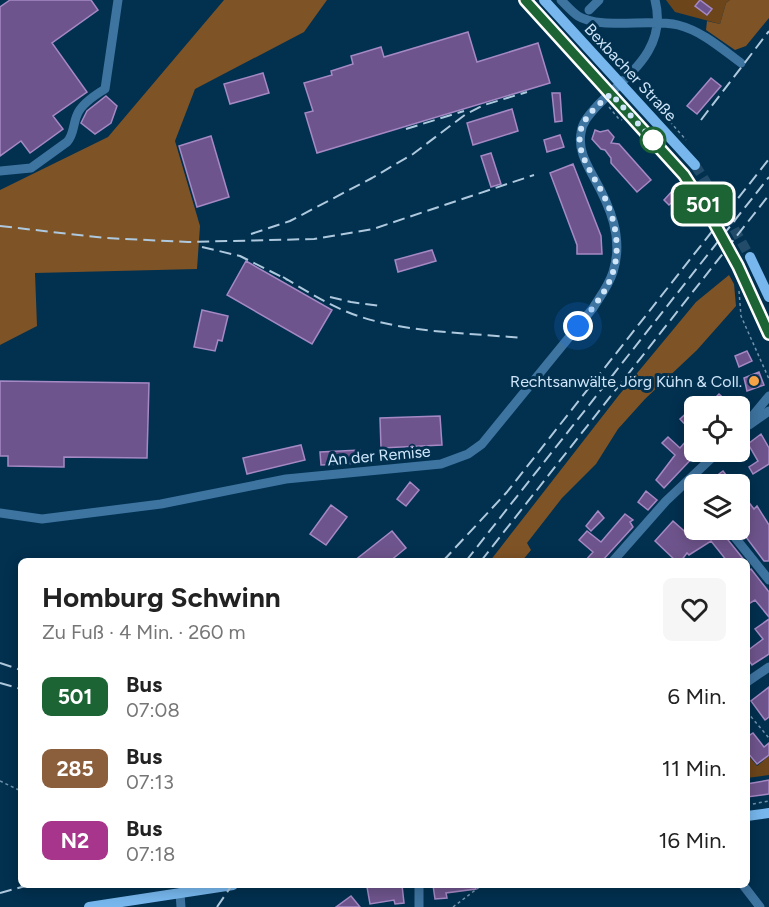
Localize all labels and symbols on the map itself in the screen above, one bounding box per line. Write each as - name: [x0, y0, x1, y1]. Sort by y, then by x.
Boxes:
- street label: Bexbacher Straße: [581, 20, 681, 125]
- unlabelled marker: [640, 127, 666, 153]
- line badge: 501: [668, 184, 738, 224]
- your location: [563, 311, 593, 341]
- place label: Rechtsanwälte Jörg Kühn & Coll.: [510, 372, 742, 391]
- marker: Rechtsanwälte Jörg Kühn & Coll.: [747, 374, 761, 388]
- street label: An der Remise: [327, 442, 432, 469]

